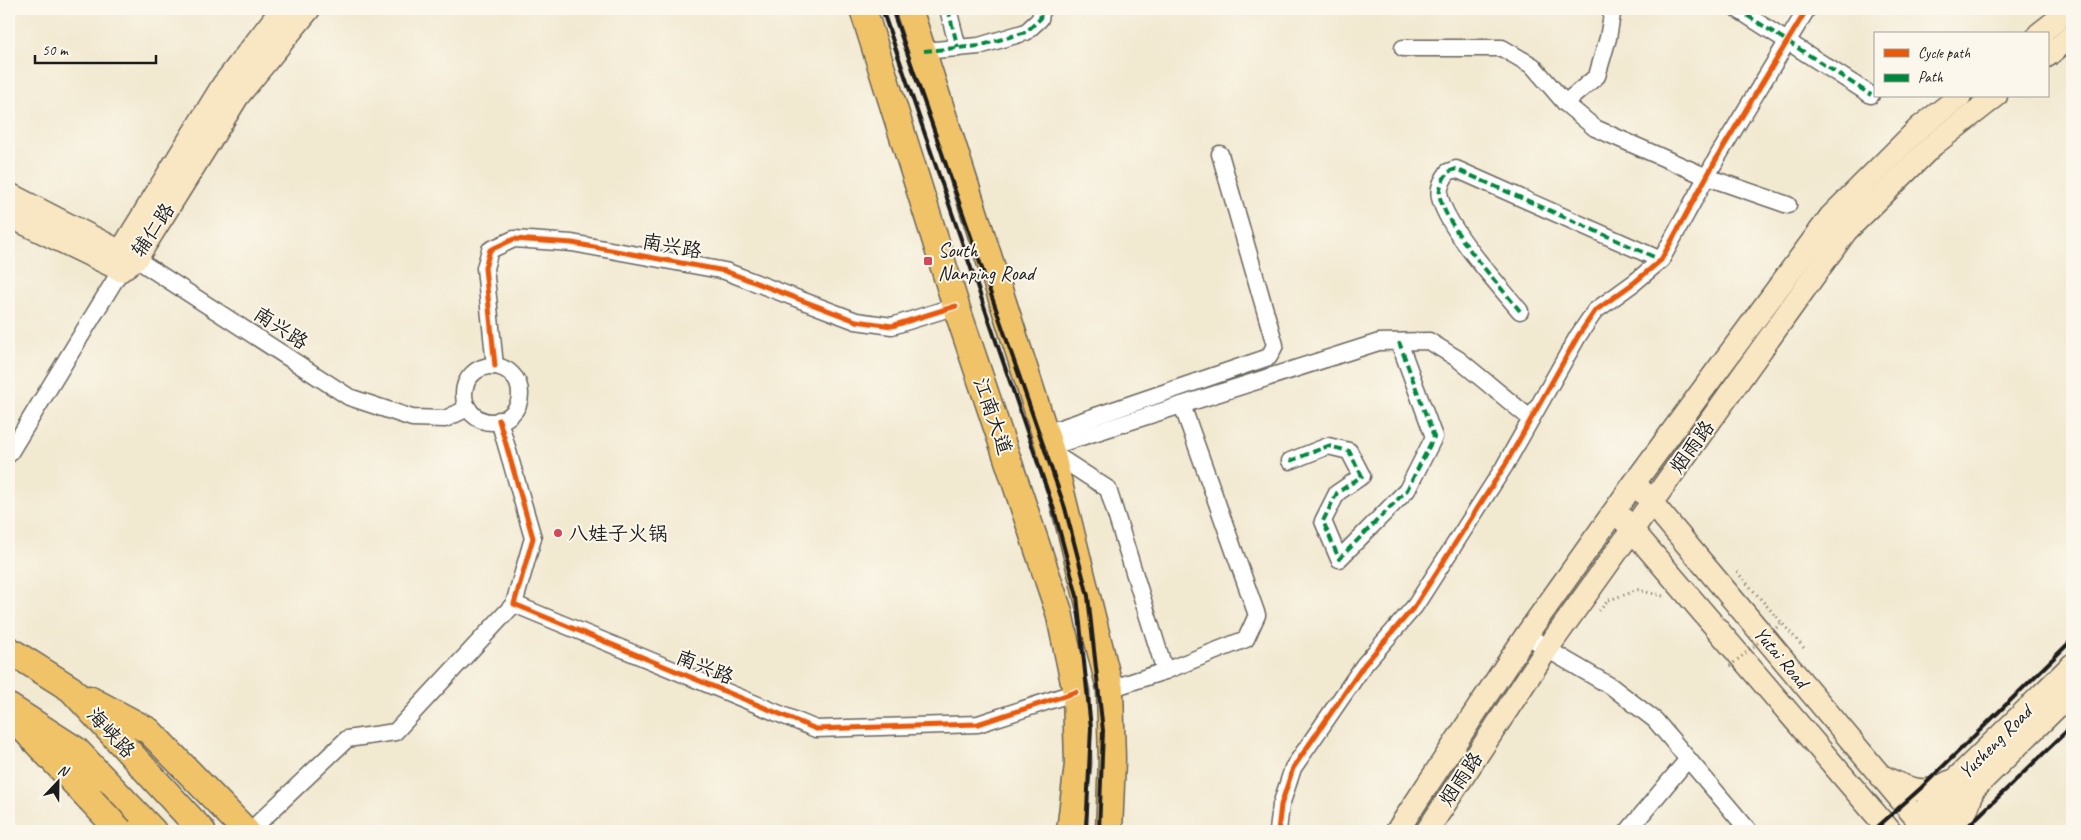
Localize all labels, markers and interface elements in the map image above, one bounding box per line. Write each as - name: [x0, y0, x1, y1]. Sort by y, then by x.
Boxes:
- scale bar: [35, 32, 156, 64]
- legend: [1874, 32, 2048, 98]
- text: 50 m: [42, 41, 69, 60]
- text: Cycle path: [1918, 44, 1970, 63]
- text: Path: [1918, 68, 1944, 87]
- street label: 辅仁路: [126, 197, 181, 262]
- street label: 南兴路: [640, 228, 705, 264]
- place label: South Nanping Road: [938, 238, 1037, 286]
- marker: South Nanping Road: [922, 255, 934, 267]
- street label: 南兴路: [249, 301, 314, 355]
- street label: 江南大道: [968, 374, 1018, 458]
- street label: 烟雨路: [1664, 415, 1720, 479]
- place label: 八娃子火锅: [568, 521, 668, 546]
- marker: 八娃子火锅: [552, 527, 564, 539]
- street label: Yutai Road: [1748, 621, 1816, 695]
- street label: 南兴路: [673, 644, 738, 690]
- street label: Yusheng Road: [1953, 698, 2039, 784]
- street label: 海峡路: [81, 703, 141, 764]
- street label: 烟雨路: [1434, 746, 1489, 811]
- north arrow: [32, 758, 82, 808]
- text: N: [55, 761, 72, 781]

